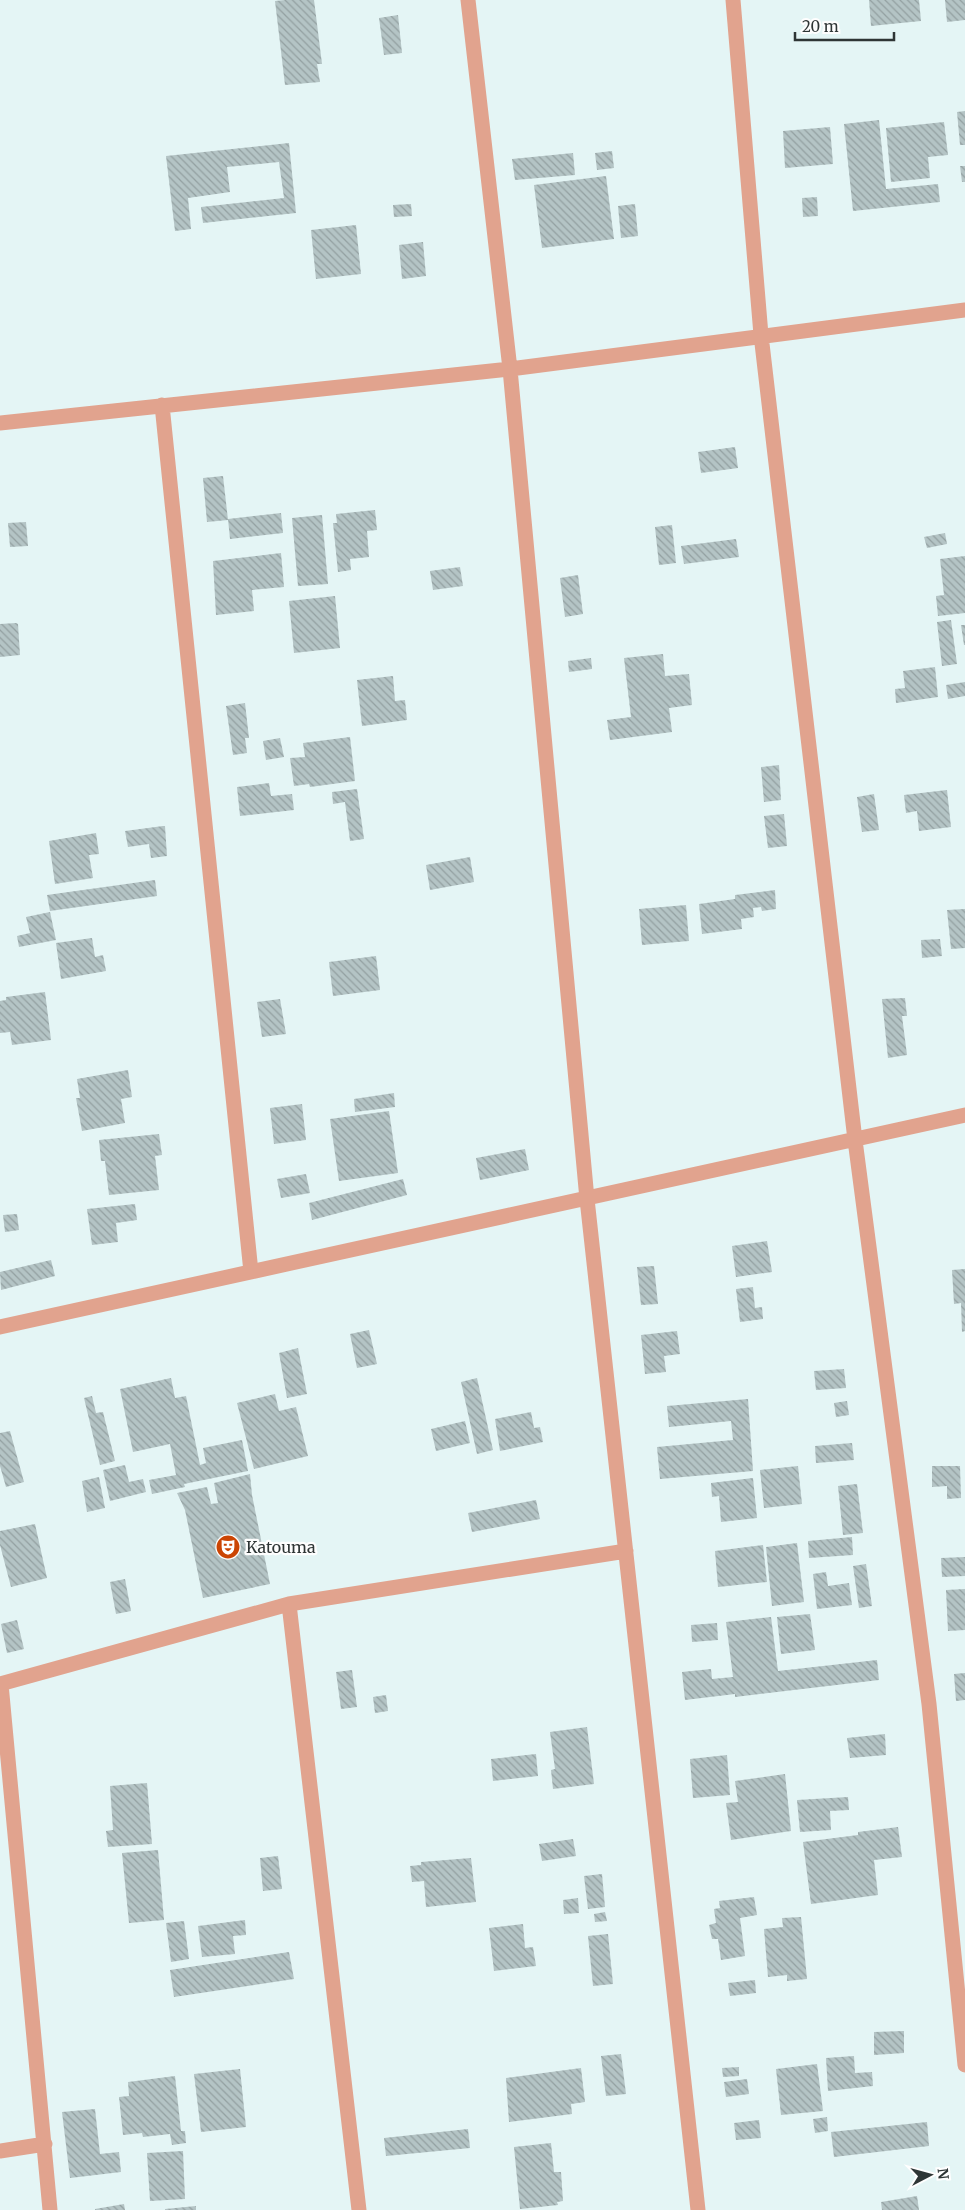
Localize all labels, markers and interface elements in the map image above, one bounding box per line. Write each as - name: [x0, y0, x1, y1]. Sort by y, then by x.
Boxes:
- scale bar: [795, 10, 894, 42]
- text: 20 m: [802, 17, 839, 36]
- theatre icon: Katouma: [215, 1534, 241, 1560]
- place label: Katouma: [246, 1537, 316, 1557]
- north arrow: [905, 2150, 955, 2200]
- text: N: [933, 2167, 952, 2180]

